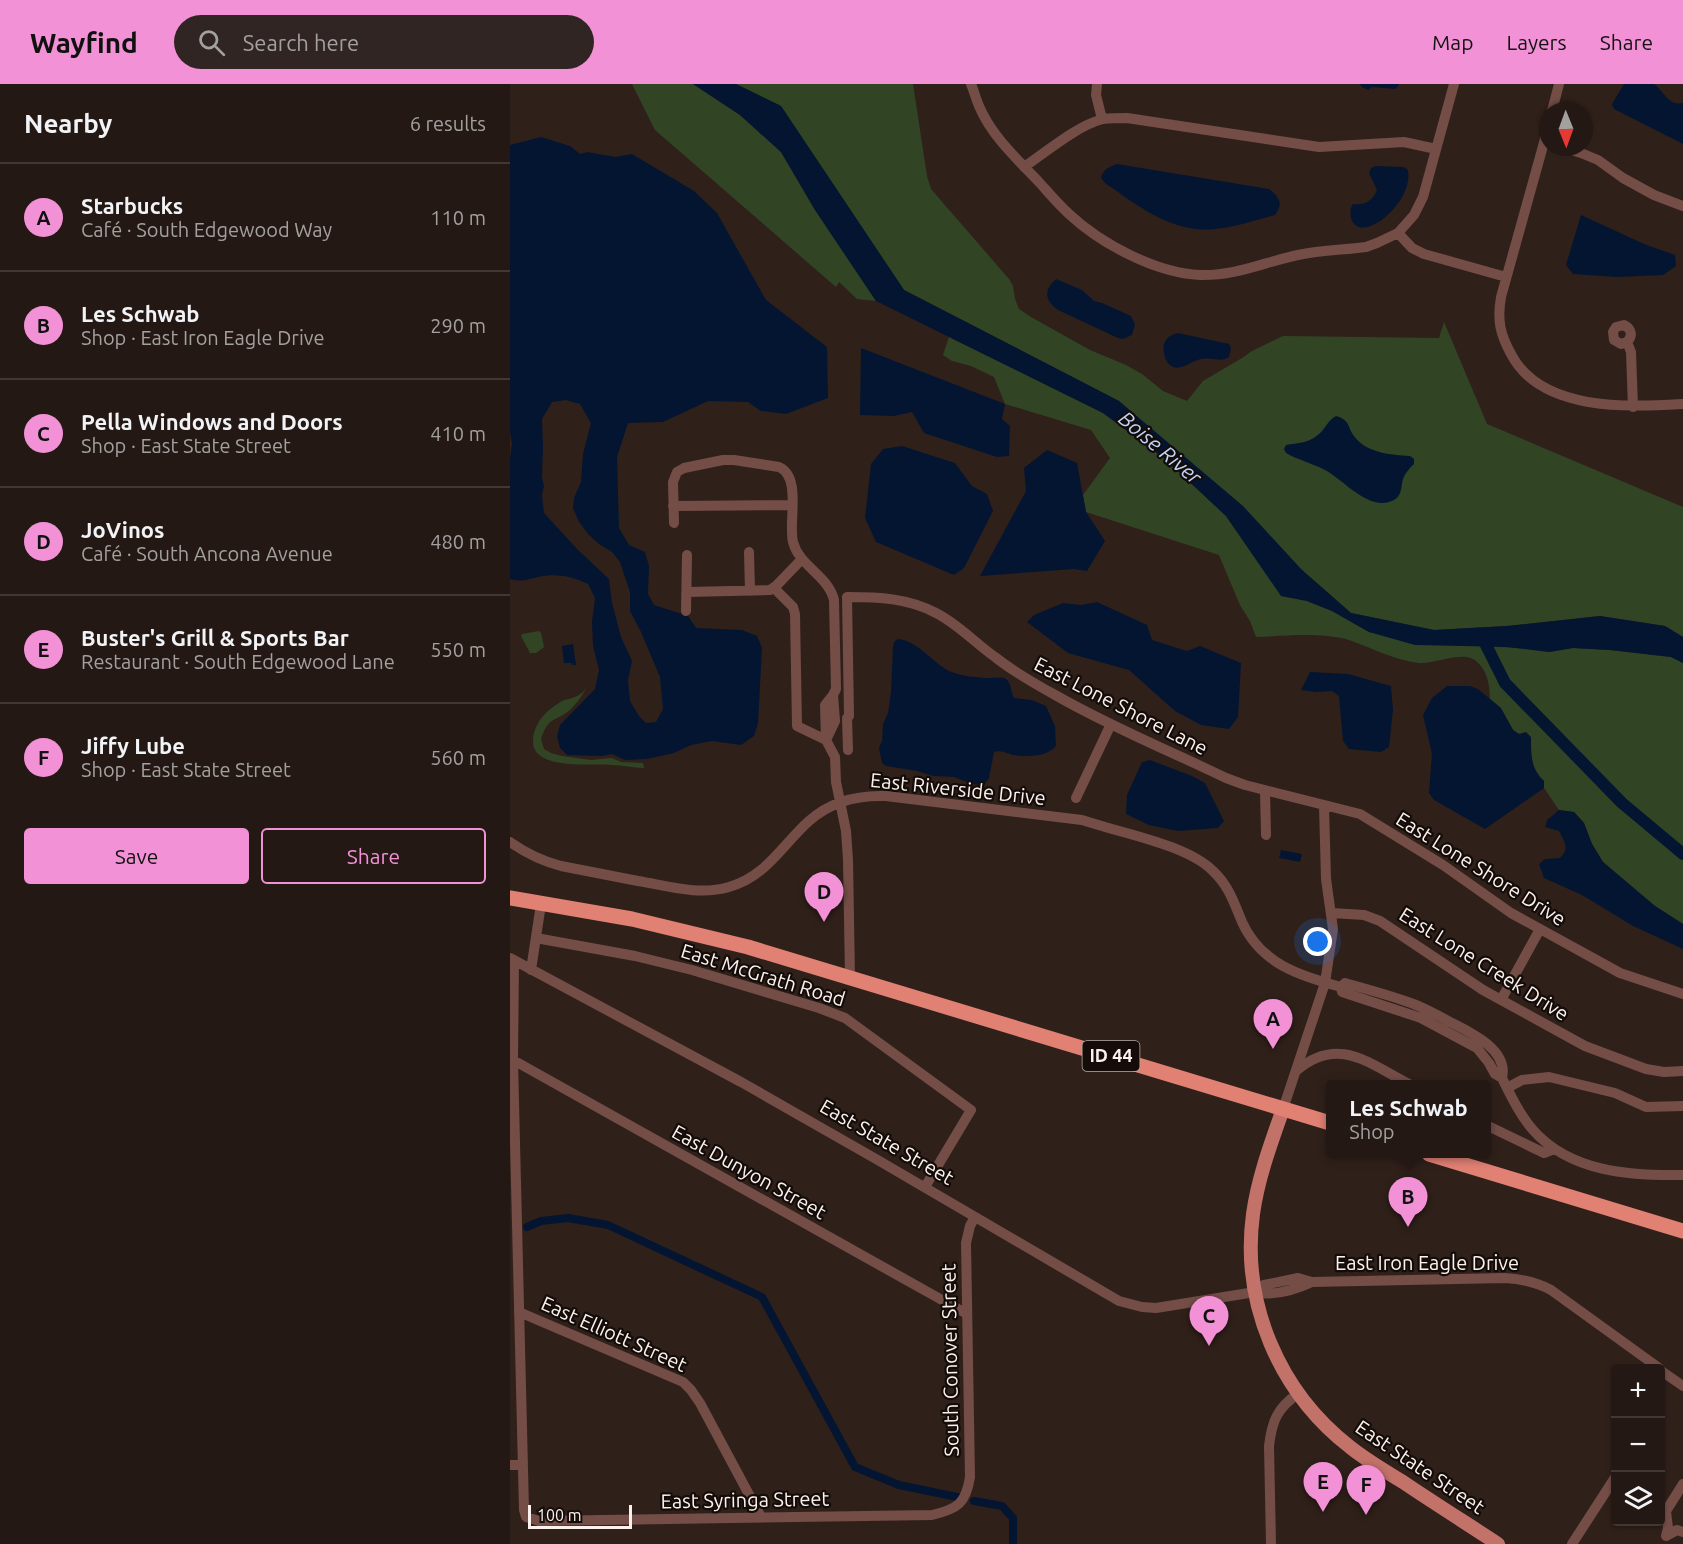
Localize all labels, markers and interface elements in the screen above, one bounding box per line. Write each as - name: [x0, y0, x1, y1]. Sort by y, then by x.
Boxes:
- search box: [174, 15, 594, 69]
- icon: search: [195, 26, 228, 59]
- text: Wayfind: [30, 27, 138, 58]
- text: Search here: [243, 30, 359, 55]
- text: Map: [1432, 30, 1473, 54]
- text: Layers: [1506, 30, 1567, 54]
- text: Share: [1600, 30, 1653, 54]
- north arrow: [1539, 102, 1593, 156]
- text: Nearby: [24, 109, 112, 138]
- text: 6 results: [410, 112, 486, 135]
- text: Starbucks: [81, 193, 183, 218]
- text: A: [36, 206, 51, 229]
- text: 110 m: [430, 206, 486, 229]
- text: Café · South Edgewood Way: [81, 218, 332, 241]
- text: Les Schwab: [81, 301, 200, 326]
- text: B: [37, 314, 50, 337]
- text: 290 m: [430, 314, 486, 337]
- text: Shop · East Iron Eagle Drive: [81, 326, 324, 349]
- water label: Boise River: [1114, 406, 1208, 489]
- text: Pella Windows and Doors: [81, 409, 343, 434]
- text: C: [37, 422, 50, 445]
- text: 410 m: [430, 422, 486, 445]
- text: Shop · East State Street: [81, 434, 291, 457]
- text: JoVinos: [81, 517, 164, 542]
- text: D: [36, 530, 51, 553]
- text: 480 m: [430, 530, 486, 553]
- text: Café · South Ancona Avenue: [81, 542, 333, 565]
- text: Buster's Grill & Sports Bar: [81, 625, 349, 650]
- text: E: [38, 638, 49, 661]
- text: 550 m: [430, 638, 486, 661]
- text: Restaurant · South Edgewood Lane: [81, 650, 395, 673]
- street label: East Lone Shore Lane: [1031, 652, 1212, 759]
- text: Jiffy Lube: [81, 733, 185, 758]
- text: F: [38, 746, 49, 769]
- text: 560 m: [430, 746, 486, 769]
- text: Shop · East State Street: [81, 758, 291, 781]
- street label: East Riverside Drive: [869, 768, 1047, 809]
- street label: East Lone Shore Drive: [1392, 807, 1570, 930]
- button: Save: [24, 828, 249, 884]
- button: Share: [261, 828, 486, 884]
- pin: D: [804, 872, 844, 922]
- street label: East Lone Creek Drive: [1395, 902, 1573, 1025]
- your location: [1303, 927, 1332, 956]
- street label: East McGrath Road: [678, 939, 848, 1010]
- pin: A: [1254, 1000, 1293, 1049]
- road number: ID 44: [1082, 1041, 1140, 1071]
- popup: [1326, 1080, 1491, 1158]
- street label: East State Street: [816, 1094, 958, 1189]
- text: Les Schwab: [1349, 1095, 1468, 1120]
- street label: East Dunyon Street: [668, 1120, 830, 1224]
- text: Shop: [1349, 1120, 1395, 1143]
- pin: B: [1388, 1178, 1428, 1227]
- street label: East Iron Eagle Drive: [1335, 1251, 1519, 1274]
- street label: South Conover Street: [936, 1263, 963, 1457]
- street label: East Elliott Street: [538, 1291, 691, 1376]
- pin: C: [1190, 1296, 1228, 1346]
- map controls: [1611, 1364, 1665, 1526]
- button: +: [1611, 1364, 1665, 1418]
- street label: East State Street: [1351, 1415, 1489, 1518]
- button: −: [1611, 1418, 1665, 1472]
- pin: E: [1304, 1462, 1342, 1512]
- pin: F: [1346, 1466, 1386, 1515]
- button: layers: [1611, 1472, 1665, 1526]
- street label: East Syringa Street: [661, 1487, 830, 1512]
- scale bar: [528, 1502, 632, 1530]
- text: 100 m: [537, 1506, 582, 1524]

